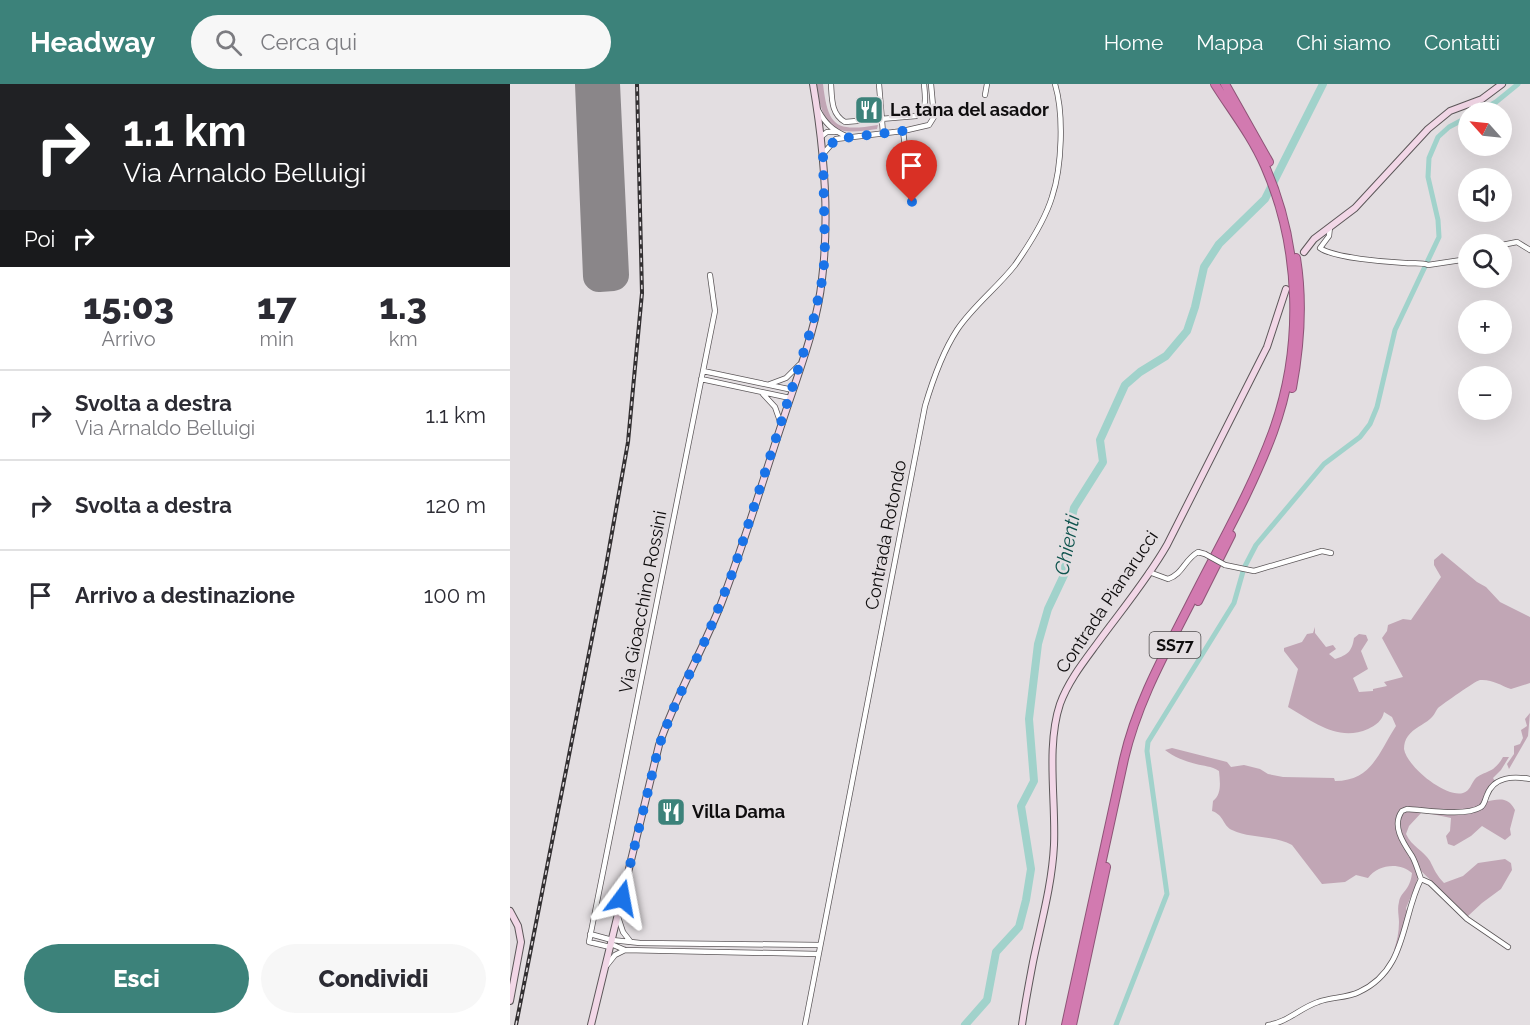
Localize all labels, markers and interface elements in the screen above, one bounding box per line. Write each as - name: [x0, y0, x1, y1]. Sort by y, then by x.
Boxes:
- search box: [191, 15, 611, 69]
- text: Headway: [30, 26, 155, 59]
- icon: search: [212, 26, 245, 59]
- text: Cerca qui: [260, 29, 357, 55]
- text: Home: [1104, 30, 1163, 55]
- text: Mappa: [1196, 30, 1263, 55]
- text: Chi siamo: [1296, 30, 1391, 55]
- text: Contatti: [1424, 30, 1500, 55]
- restaurant icon: La tana del asador: [853, 94, 885, 126]
- place label: La tana del asador: [890, 99, 1049, 120]
- north arrow: [1458, 102, 1512, 156]
- map controls: [1458, 102, 1512, 420]
- text: 1.1 km: [123, 107, 247, 156]
- icon: right: [24, 108, 102, 186]
- pin: [886, 140, 937, 202]
- icon: arrive: [895, 149, 928, 182]
- text: Via Arnaldo Belluigi: [123, 157, 366, 188]
- button: sound: [1458, 168, 1512, 222]
- icon: right: [67, 222, 100, 255]
- text: Poi: [24, 226, 55, 252]
- button: search: [1458, 234, 1512, 288]
- text: 15:03: [83, 285, 174, 327]
- text: 17: [257, 285, 296, 327]
- text: 1.3: [379, 285, 427, 327]
- button: +: [1458, 300, 1512, 354]
- text: Arrivo: [101, 327, 156, 351]
- text: min: [260, 327, 294, 351]
- text: km: [389, 327, 418, 351]
- button: −: [1458, 366, 1512, 420]
- text: Svolta a destra: [75, 390, 232, 416]
- icon: right: [24, 399, 57, 432]
- text: 1.1 km: [426, 402, 486, 428]
- text: Via Arnaldo Belluigi: [75, 416, 255, 440]
- street label: Contrada Rotondo: [861, 458, 910, 612]
- icon: right: [24, 489, 57, 522]
- text: Svolta a destra: [75, 492, 232, 518]
- text: 120 m: [426, 492, 486, 518]
- street label: Via Gioacchino Rossini: [614, 509, 671, 695]
- water label: Chienti: [1049, 512, 1085, 577]
- street label: Contrada Pianarucci: [1051, 527, 1162, 677]
- icon: arrive: [24, 579, 57, 612]
- text: Arrivo a destinazione: [75, 582, 295, 608]
- text: 100 m: [424, 582, 486, 608]
- road number: SS77: [1150, 632, 1200, 658]
- restaurant icon: Villa Dama: [655, 796, 687, 828]
- place label: Villa Dama: [692, 801, 785, 822]
- position arrow: [590, 866, 654, 930]
- button: Esci: [24, 944, 249, 1013]
- button: Condividi: [261, 944, 486, 1013]

